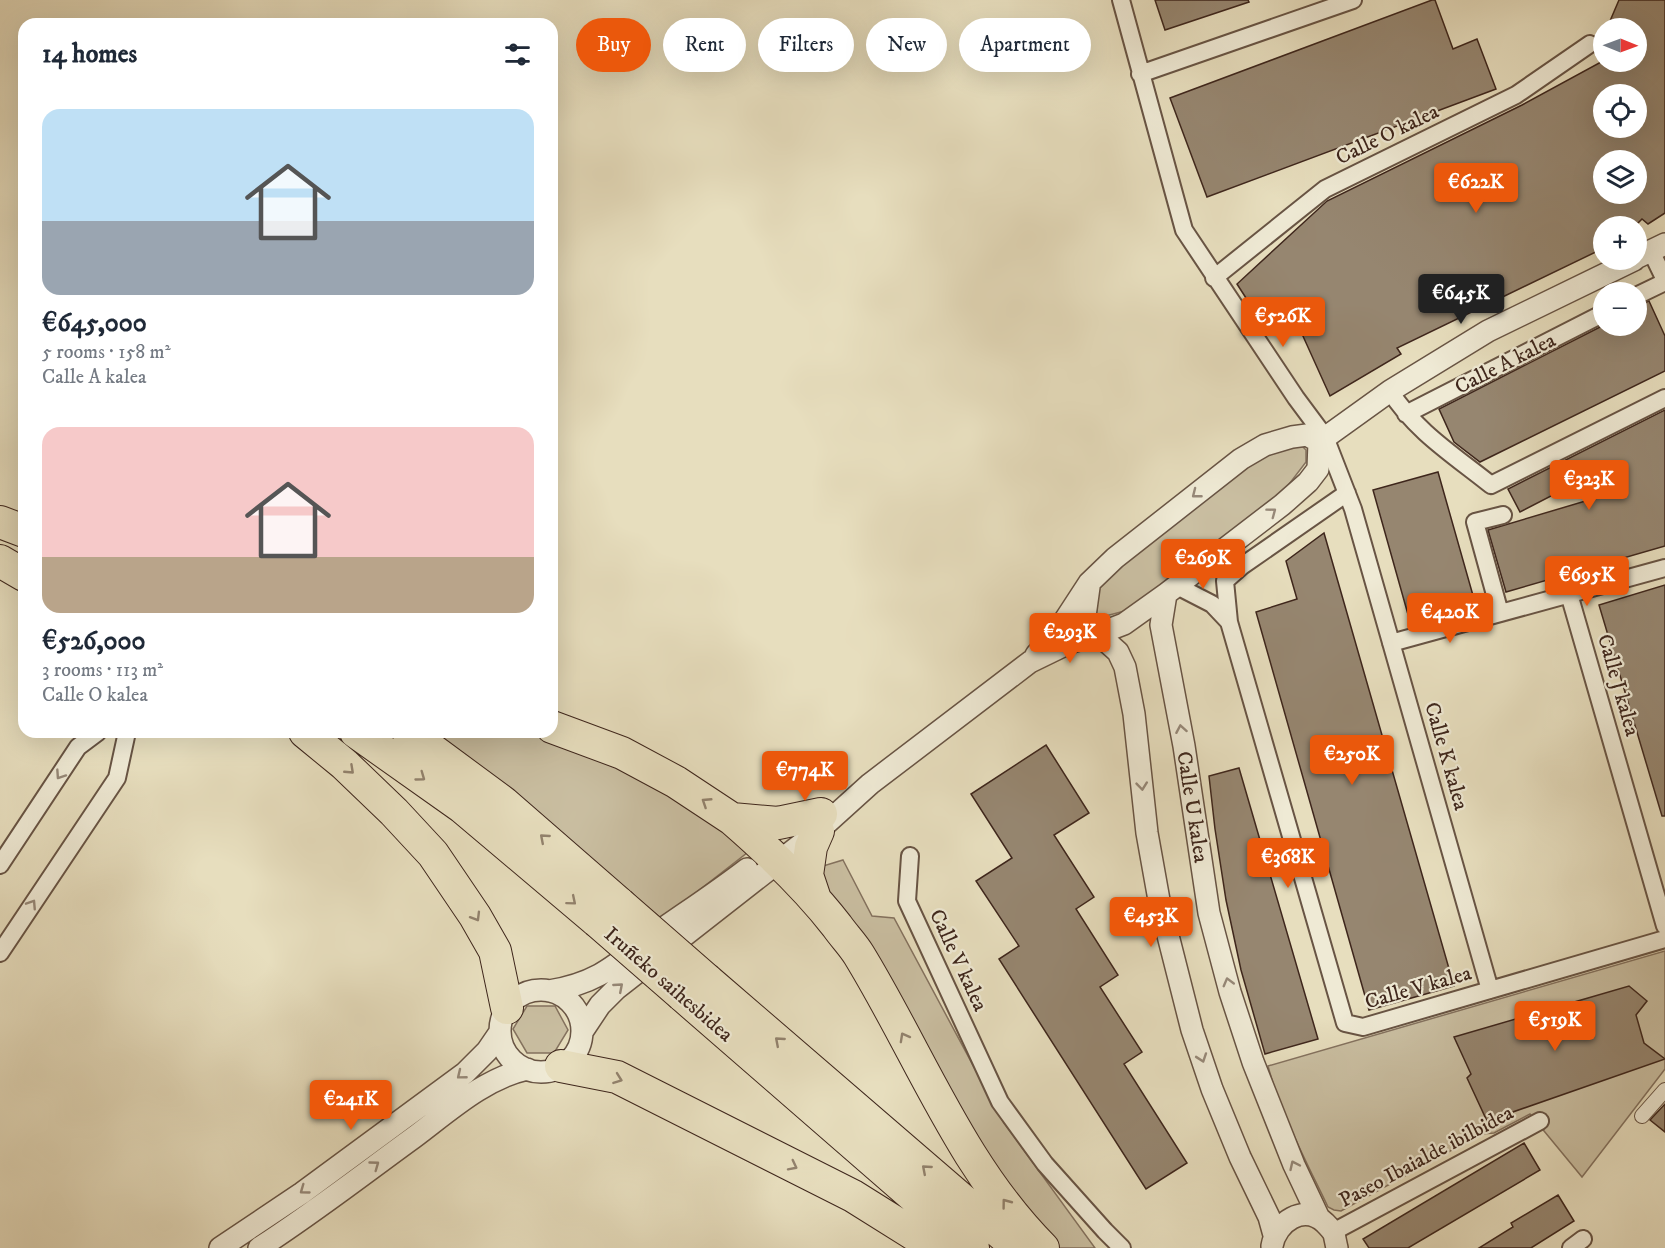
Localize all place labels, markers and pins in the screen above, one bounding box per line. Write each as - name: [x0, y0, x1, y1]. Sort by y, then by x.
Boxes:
- pin: €622K: [1434, 163, 1518, 214]
- pin: €645K: [1419, 274, 1503, 325]
- pin: €526K: [1241, 297, 1325, 348]
- pin: €323K: [1547, 460, 1631, 511]
- pin: €269K: [1161, 539, 1245, 590]
- pin: €695K: [1545, 556, 1629, 607]
- pin: €420K: [1408, 593, 1492, 644]
- pin: €293K: [1028, 613, 1112, 664]
- pin: €250K: [1310, 735, 1394, 786]
- pin: €774K: [763, 751, 847, 802]
- pin: €368K: [1246, 838, 1330, 889]
- pin: €453K: [1109, 897, 1193, 948]
- pin: €519K: [1513, 1001, 1597, 1052]
- pin: €241K: [309, 1080, 393, 1131]

